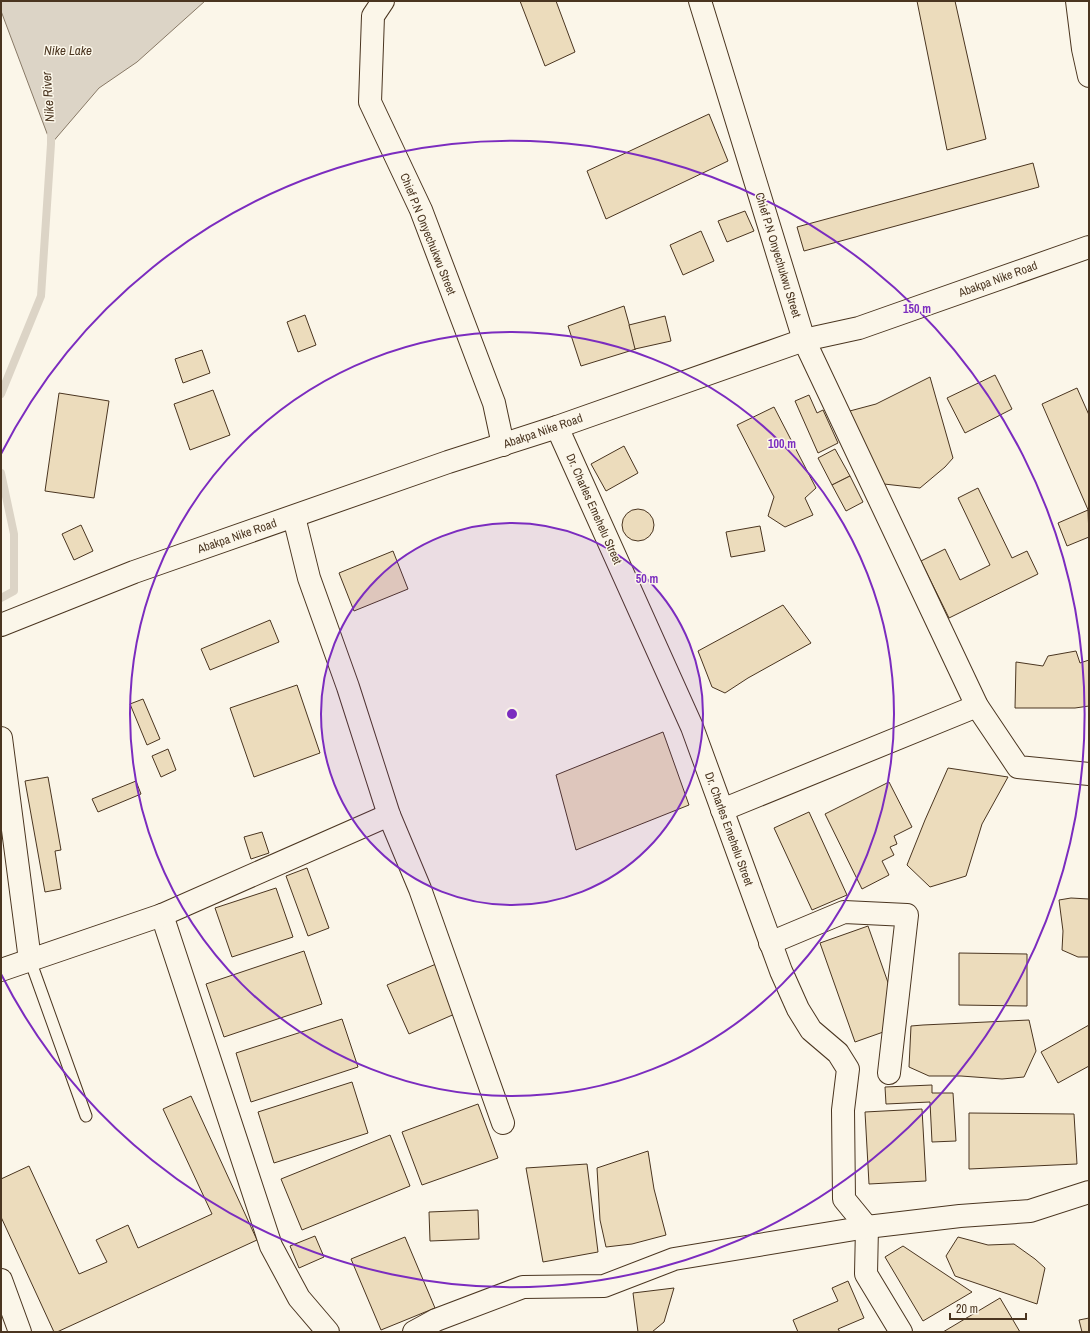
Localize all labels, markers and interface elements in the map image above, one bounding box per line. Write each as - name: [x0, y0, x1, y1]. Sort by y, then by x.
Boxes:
- water label: Nike Lake: [44, 42, 92, 59]
- water label: Nike River: [38, 71, 58, 123]
- street label: Chief P.N Onyechukwu Street: [396, 171, 460, 298]
- street label: Chief P.N Onyechukwu Street: [751, 190, 805, 320]
- street label: Abakpa Nike Road: [956, 257, 1040, 301]
- text: 150 m: [903, 301, 931, 317]
- street label: Abakpa Nike Road: [500, 410, 585, 452]
- text: 100 m: [768, 436, 796, 452]
- street label: Dr. Charles Emehelu Street: [562, 451, 626, 567]
- street label: Abakpa Nike Road: [194, 515, 279, 557]
- text: 50 m: [636, 571, 658, 587]
- centre of rings: [505, 707, 519, 721]
- street label: Dr. Charles Emehelu Street: [701, 770, 757, 888]
- scale bar: [950, 1295, 1026, 1321]
- text: 20 m: [956, 1301, 978, 1317]

